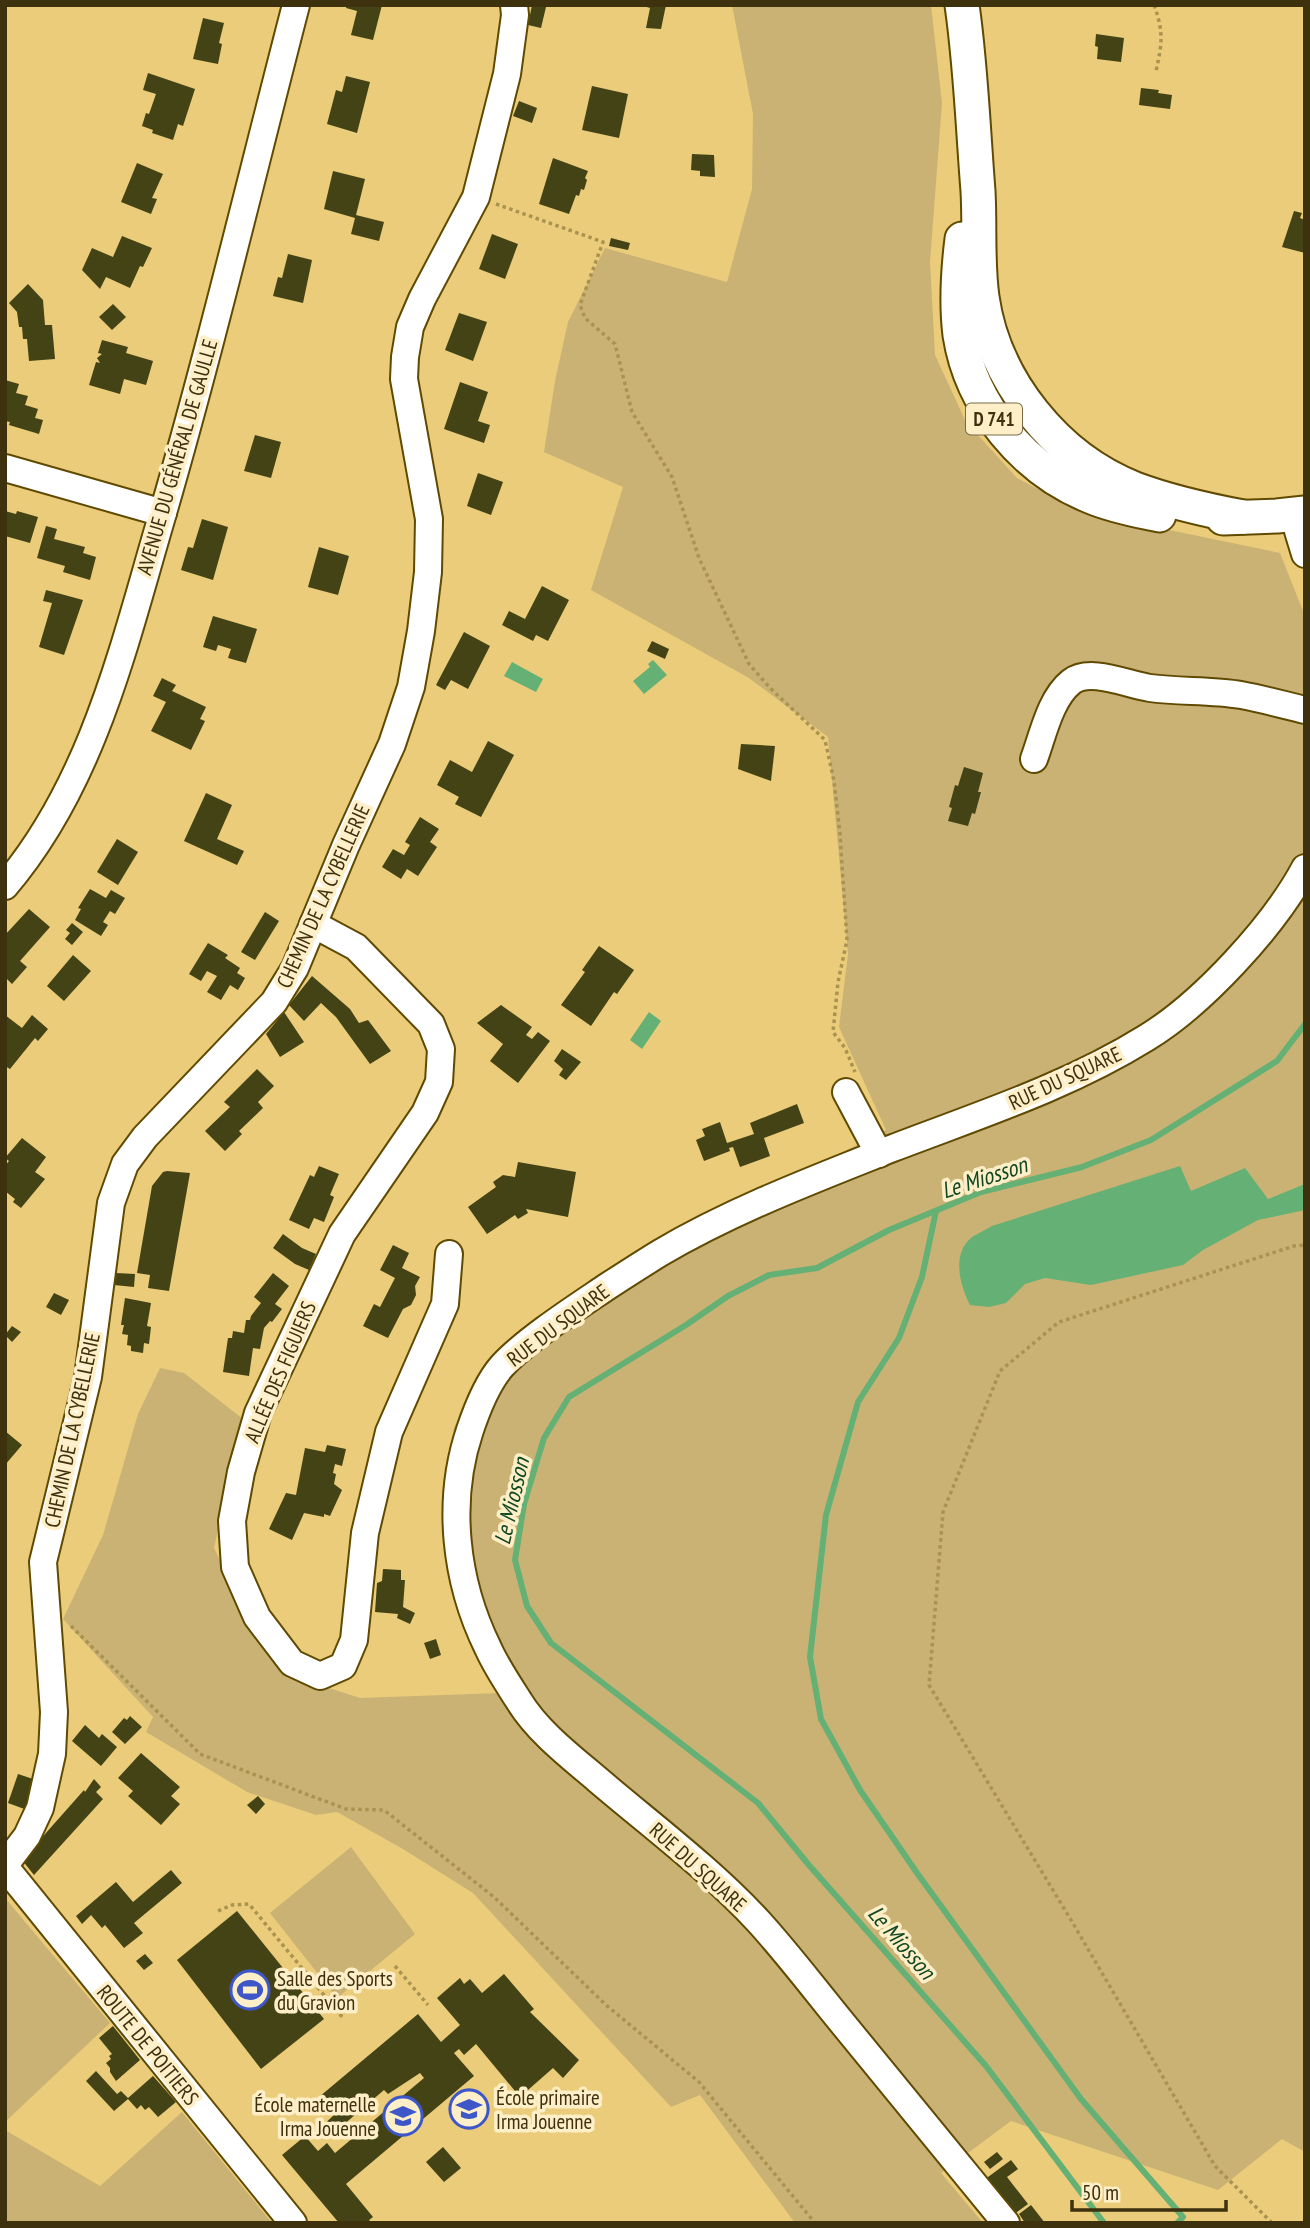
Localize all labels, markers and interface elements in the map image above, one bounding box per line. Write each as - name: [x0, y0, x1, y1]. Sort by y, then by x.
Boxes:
- street label: AVENUE DU GÉNÉRAL DE GAULLE: [130, 336, 224, 578]
- road number: D 741: [966, 404, 1022, 434]
- street label: CHEMIN DE LA CYBELLERIE: [270, 800, 376, 992]
- street label: RUE DU SQUARE: [1004, 1040, 1126, 1116]
- water label: Le Miosson: [938, 1149, 1032, 1204]
- street label: RUE DU SQUARE: [501, 1278, 615, 1372]
- street label: ALLÉE DES FIGUIERS: [238, 1297, 322, 1447]
- street label: CHEMIN DE LA CYBELLERIE: [38, 1330, 106, 1530]
- water label: Le Miosson: [487, 1453, 535, 1547]
- street label: RUE DU SQUARE: [644, 1816, 752, 1918]
- water label: Le Miosson: [862, 1899, 943, 1986]
- place label: Salle des Sports du Gravion: [277, 1965, 393, 2016]
- sports icon: Salle des Sports du Gravion: [229, 1969, 271, 2011]
- street label: ROUTE DE POITIERS: [91, 1979, 205, 2111]
- place label: École primaire Irma Jouenne: [496, 2084, 600, 2135]
- school or university icon: École primaire Irma Jouenne: [448, 2088, 490, 2130]
- place label: École maternelle Irma Jouenne: [254, 2091, 376, 2142]
- school or university icon: École maternelle Irma Jouenne: [382, 2095, 424, 2137]
- scale bar: [1072, 2168, 1226, 2212]
- text: 50 m: [1082, 2179, 1119, 2206]

